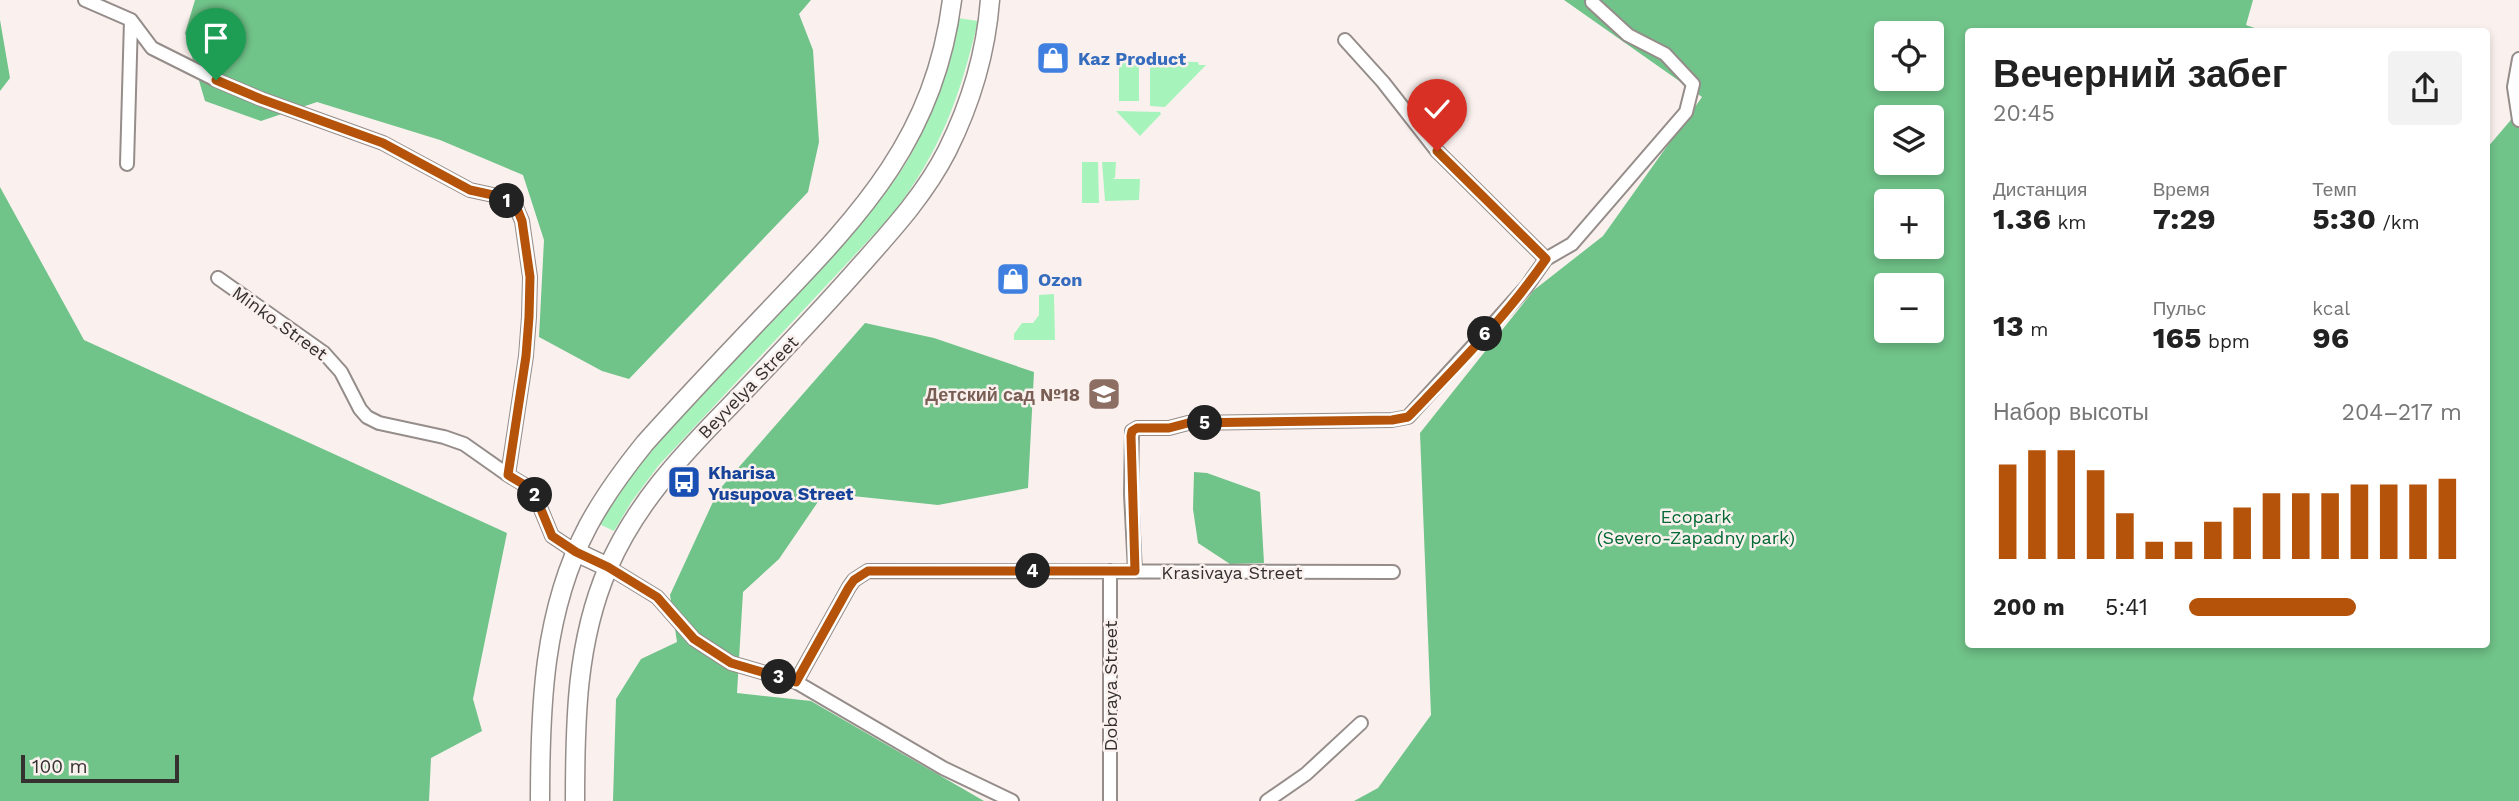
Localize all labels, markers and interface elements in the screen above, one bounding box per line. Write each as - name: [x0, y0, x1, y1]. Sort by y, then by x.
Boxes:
- pin: [186, 8, 246, 80]
- icon: arrive: [197, 19, 235, 57]
- map controls: [1874, 21, 1944, 343]
- button: locate: [1874, 21, 1944, 91]
- shop icon: Kaz Product: [1034, 39, 1072, 77]
- place label: Kaz Product: [1078, 48, 1186, 69]
- button: share: [2388, 51, 2462, 125]
- text: Вечерний забег: [1993, 52, 2288, 96]
- pin: [1407, 79, 1467, 151]
- icon: check: [1418, 90, 1456, 128]
- text: 20:45: [1993, 100, 2055, 127]
- button: layers: [1874, 105, 1944, 175]
- text: Дистанция: [1993, 178, 2087, 201]
- text: Время: [2153, 178, 2210, 201]
- text: Темп: [2312, 178, 2357, 201]
- pin: 1: [490, 184, 524, 218]
- text: 1: [502, 189, 511, 212]
- button: +: [1874, 189, 1944, 259]
- text: 1.36: [1993, 201, 2051, 236]
- text: 7:29: [2153, 201, 2216, 236]
- text: 5:30: [2312, 201, 2376, 236]
- text: km: [2051, 211, 2086, 234]
- text: /km: [2376, 211, 2420, 234]
- shop icon: Ozon: [994, 260, 1032, 298]
- place label: Ozon: [1038, 269, 1082, 290]
- button: −: [1874, 273, 1944, 343]
- street label: Minko Street: [228, 281, 332, 365]
- text: Пульс: [2153, 297, 2206, 320]
- text: kcal: [2312, 297, 2350, 320]
- text: 13: [1993, 308, 2024, 343]
- pin: 6: [1468, 316, 1502, 352]
- text: m: [2024, 318, 2048, 341]
- text: 165: [2153, 320, 2202, 355]
- text: 96: [2312, 320, 2349, 355]
- text: 6: [1479, 322, 1490, 345]
- text: bpm: [2202, 330, 2250, 353]
- street label: Beyvelya Street: [694, 331, 803, 443]
- school or university icon: Детский сaд №18: [1085, 375, 1123, 413]
- place label: Детский сaд №18: [925, 384, 1080, 405]
- text: Набор высоты: [1993, 399, 2149, 426]
- text: 204–217 m: [2342, 399, 2462, 426]
- pin: 5: [1188, 406, 1222, 440]
- text: 5: [1199, 411, 1210, 434]
- place label: Kharisa Yusupova Street: [708, 462, 854, 504]
- bus stop icon: Kharisa Yusupova Street: [665, 463, 703, 501]
- pin: 2: [518, 477, 552, 512]
- text: 2: [529, 483, 540, 506]
- park label: Ecopark (Severo-Zapadny park): [1597, 506, 1795, 548]
- pin: 4: [1016, 554, 1050, 588]
- text: 4: [1026, 559, 1039, 582]
- street label: Krasivaya Street: [1161, 562, 1303, 583]
- text: 200 m: [1993, 594, 2065, 621]
- text: 5:41: [2105, 594, 2148, 621]
- street label: Dobraya Street: [1100, 620, 1121, 751]
- pin: 3: [762, 660, 796, 694]
- text: 3: [773, 665, 784, 688]
- scale bar: [21, 752, 178, 784]
- text: 100 m: [32, 755, 88, 778]

